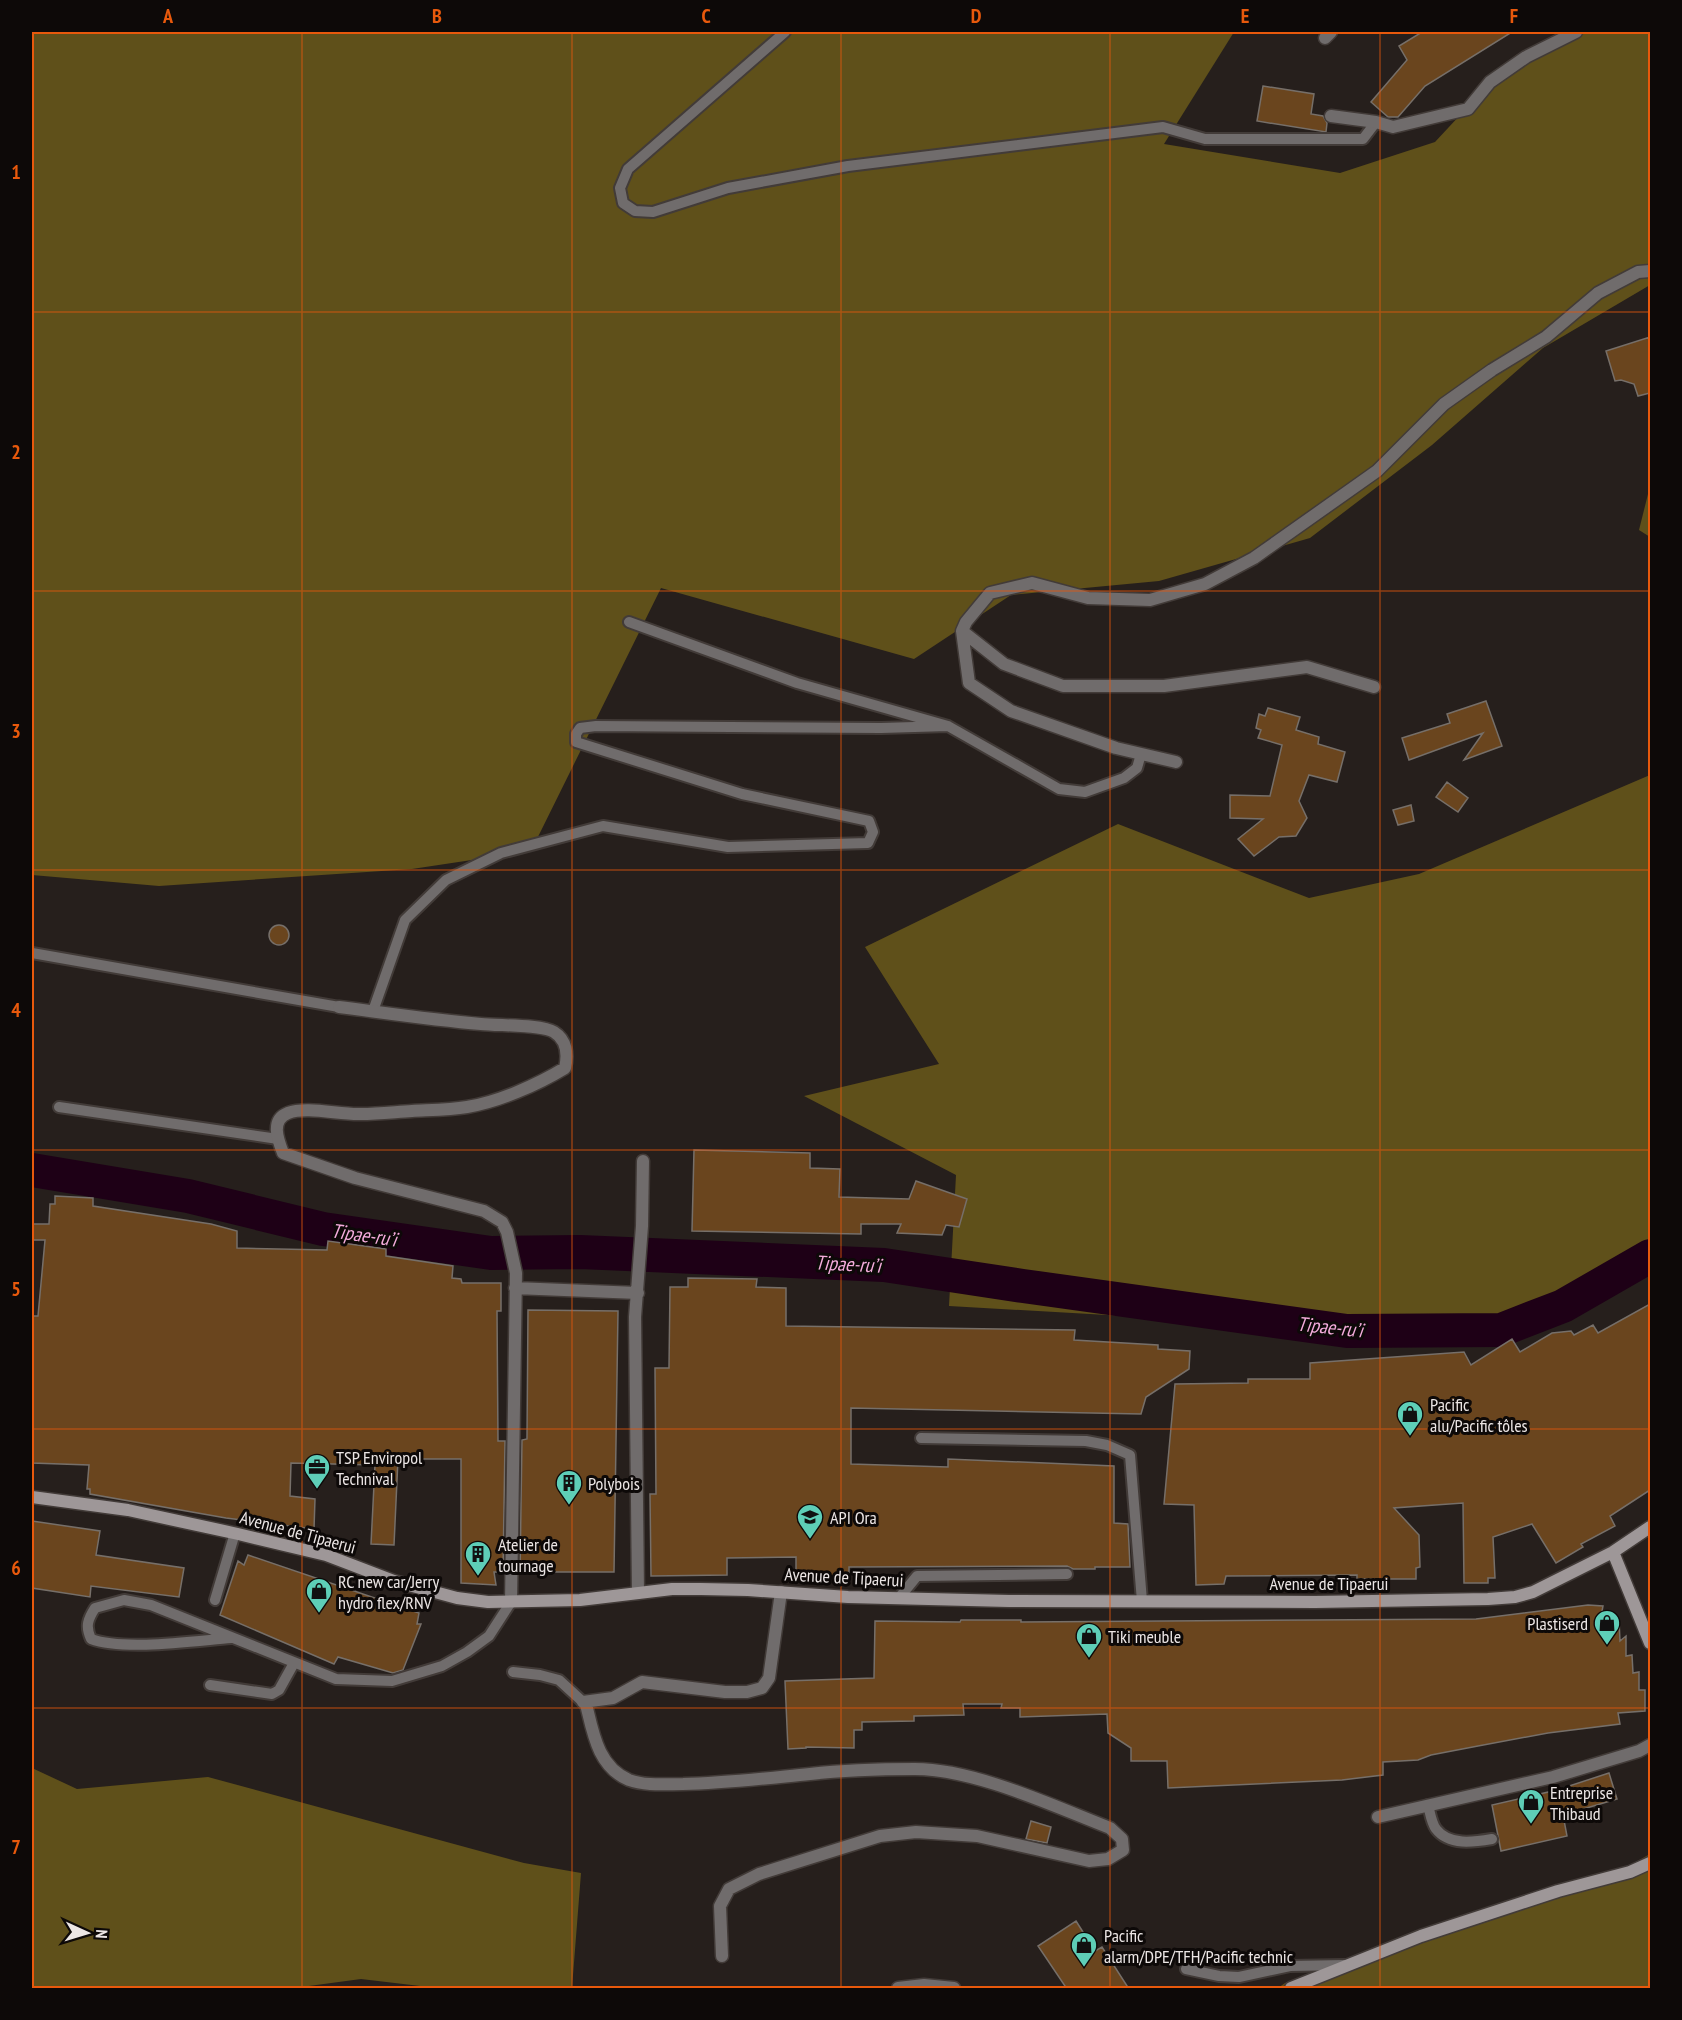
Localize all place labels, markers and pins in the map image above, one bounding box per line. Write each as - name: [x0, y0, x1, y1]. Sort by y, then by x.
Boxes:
- place label: Pacific alu/Pacific tôles: [1430, 1393, 1528, 1437]
- shop icon: Pacific alu/Pacific tôles: [1395, 1399, 1425, 1437]
- place label: TSP Enviropol Technival: [336, 1446, 423, 1490]
- office icon: TSP Enviropol Technival: [302, 1452, 332, 1490]
- building icon: Polybois: [554, 1468, 584, 1506]
- place label: Polybois: [588, 1472, 640, 1495]
- school or university icon: API Ora: [795, 1502, 825, 1540]
- place label: API Ora: [830, 1506, 877, 1529]
- place label: Atelier de tournage: [498, 1533, 558, 1577]
- building icon: Atelier de tournage: [463, 1539, 493, 1577]
- place label: RC new car/Jerry hydro flex/RNV: [338, 1570, 439, 1614]
- shop icon: RC new car/Jerry hydro flex/RNV: [304, 1576, 334, 1614]
- shop icon: Plastiserd: [1592, 1608, 1622, 1646]
- place label: Plastiserd: [1527, 1612, 1588, 1635]
- shop icon: Tiki meuble: [1074, 1621, 1104, 1659]
- place label: Tiki meuble: [1108, 1625, 1181, 1648]
- place label: Entreprise Thibaud: [1550, 1781, 1613, 1825]
- shop icon: Entreprise Thibaud: [1516, 1787, 1546, 1825]
- place label: Pacific alarm/DPE/TFH/Pacific technic: [1104, 1924, 1294, 1968]
- shop icon: Pacific alarm/DPE/TFH/Pacific technic: [1069, 1930, 1099, 1968]

